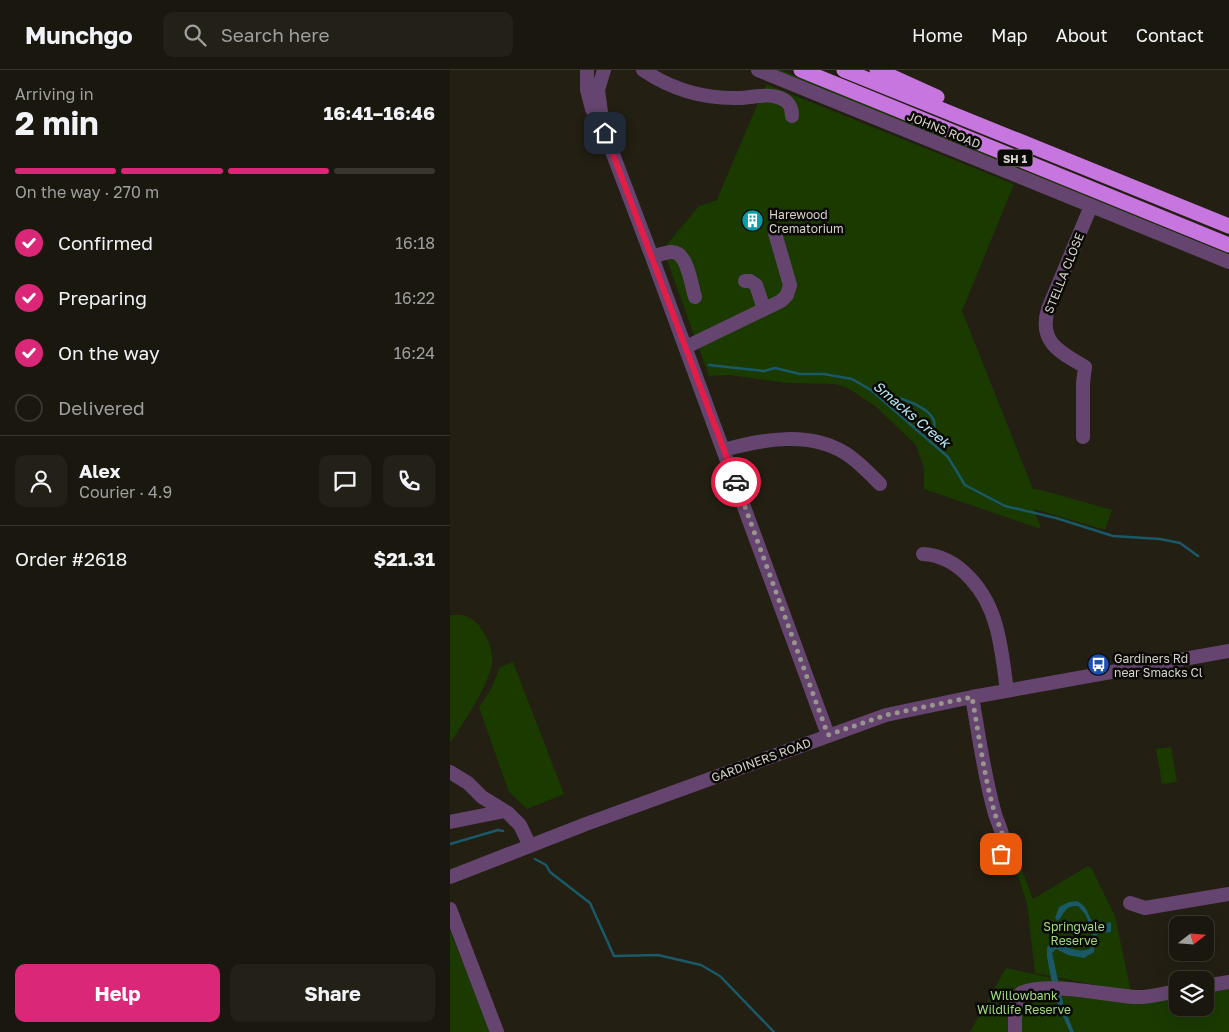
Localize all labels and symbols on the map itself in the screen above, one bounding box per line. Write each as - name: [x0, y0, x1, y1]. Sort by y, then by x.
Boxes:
- street label: JOHNS ROAD: [905, 108, 983, 152]
- pin: [584, 112, 626, 154]
- road number: SH 1: [998, 150, 1032, 166]
- place label: Harewood Crematorium: [769, 207, 844, 236]
- building icon: Harewood Crematorium: [741, 209, 765, 233]
- street label: STELLA CLOSE: [1041, 230, 1087, 316]
- water label: Smacks Creek: [870, 377, 955, 452]
- courier: [711, 457, 761, 507]
- place label: Gardiners Rd near Smacks Cl: [1114, 651, 1203, 680]
- bus stop icon: Gardiners Rd near Smacks Cl: [1086, 653, 1110, 677]
- street label: GARDINERS ROAD: [709, 735, 813, 785]
- pin: [980, 833, 1022, 875]
- north arrow: [1169, 916, 1214, 961]
- park label: Springvale Reserve: [1043, 919, 1105, 948]
- park label: Willowbank Wildlife Reserve: [977, 988, 1071, 1017]

